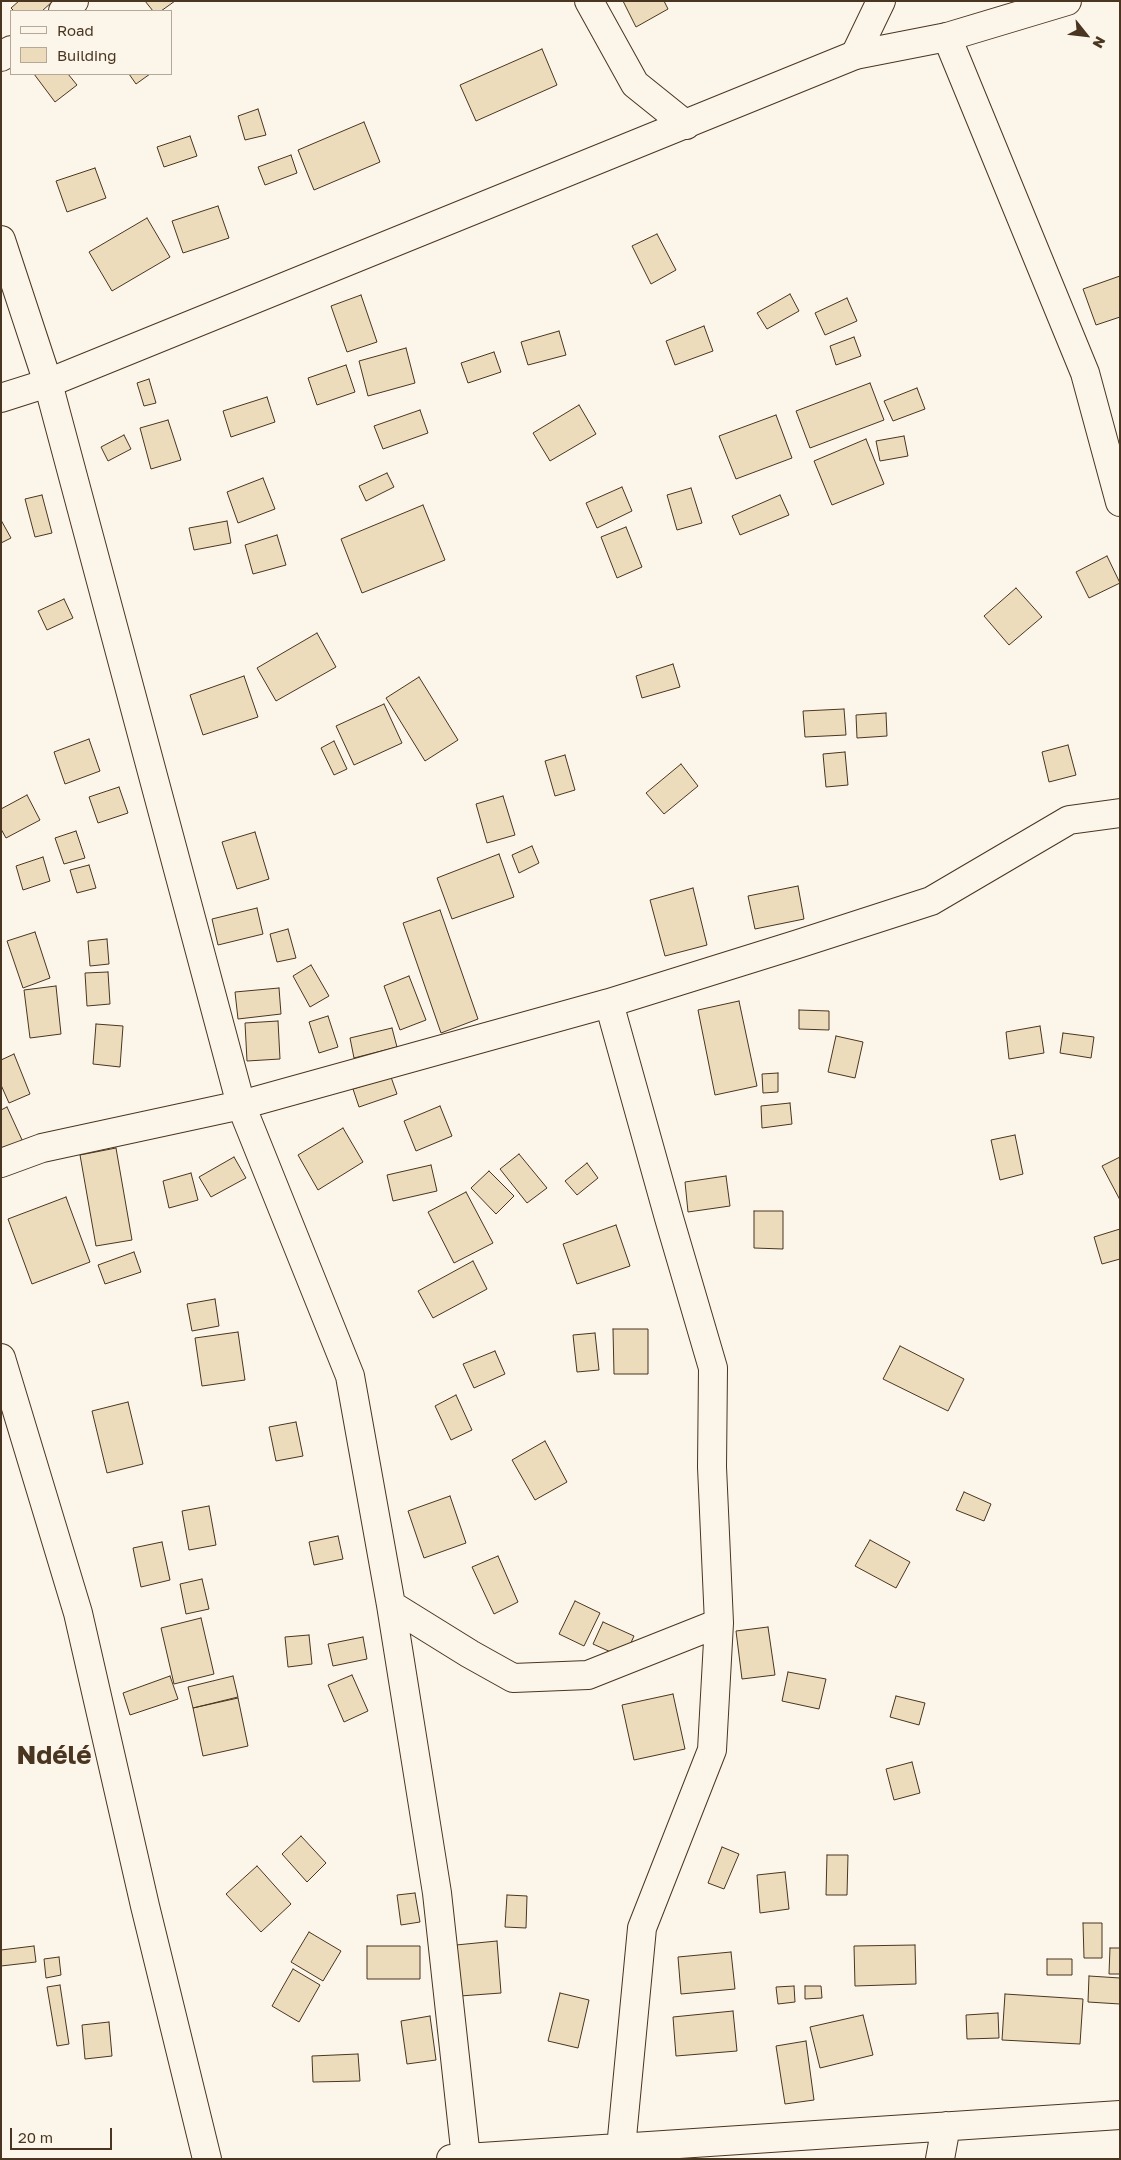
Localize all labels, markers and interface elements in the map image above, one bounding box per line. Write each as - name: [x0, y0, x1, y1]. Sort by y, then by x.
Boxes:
- legend: [10, 10, 172, 75]
- north arrow: [1061, 10, 1111, 60]
- text: Road: [57, 21, 94, 39]
- text: N: [1090, 34, 1110, 51]
- text: Building: [57, 46, 117, 64]
- district label: Ndélé: [16, 1740, 92, 1772]
- scale bar: [12, 2118, 115, 2150]
- text: 20 m: [18, 2128, 53, 2146]

